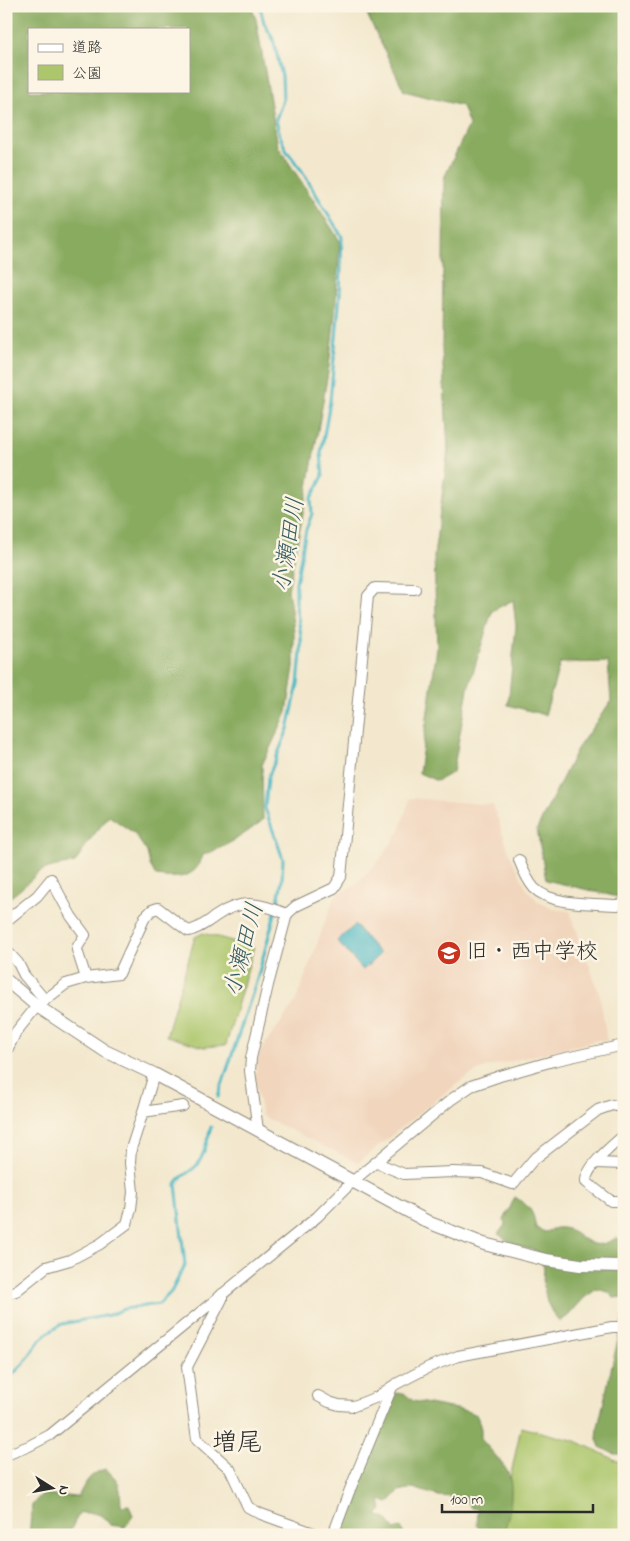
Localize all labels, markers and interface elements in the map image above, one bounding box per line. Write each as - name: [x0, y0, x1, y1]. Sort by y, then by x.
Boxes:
- legend: [28, 28, 190, 92]
- text: 道路: [72, 37, 102, 59]
- text: 公園: [72, 63, 102, 85]
- water label: 小瀬田川: [265, 495, 315, 595]
- water label: 小瀬田川: [216, 899, 274, 1001]
- place label: 旧・西中学校: [466, 937, 598, 969]
- school or university icon: 旧・西中学校: [436, 940, 462, 966]
- district label: 増尾: [212, 1426, 262, 1462]
- north arrow: [28, 1464, 78, 1514]
- scale bar: [442, 1481, 594, 1513]
- text: N: [52, 1484, 74, 1497]
- text: 100 m: [450, 1489, 483, 1511]

